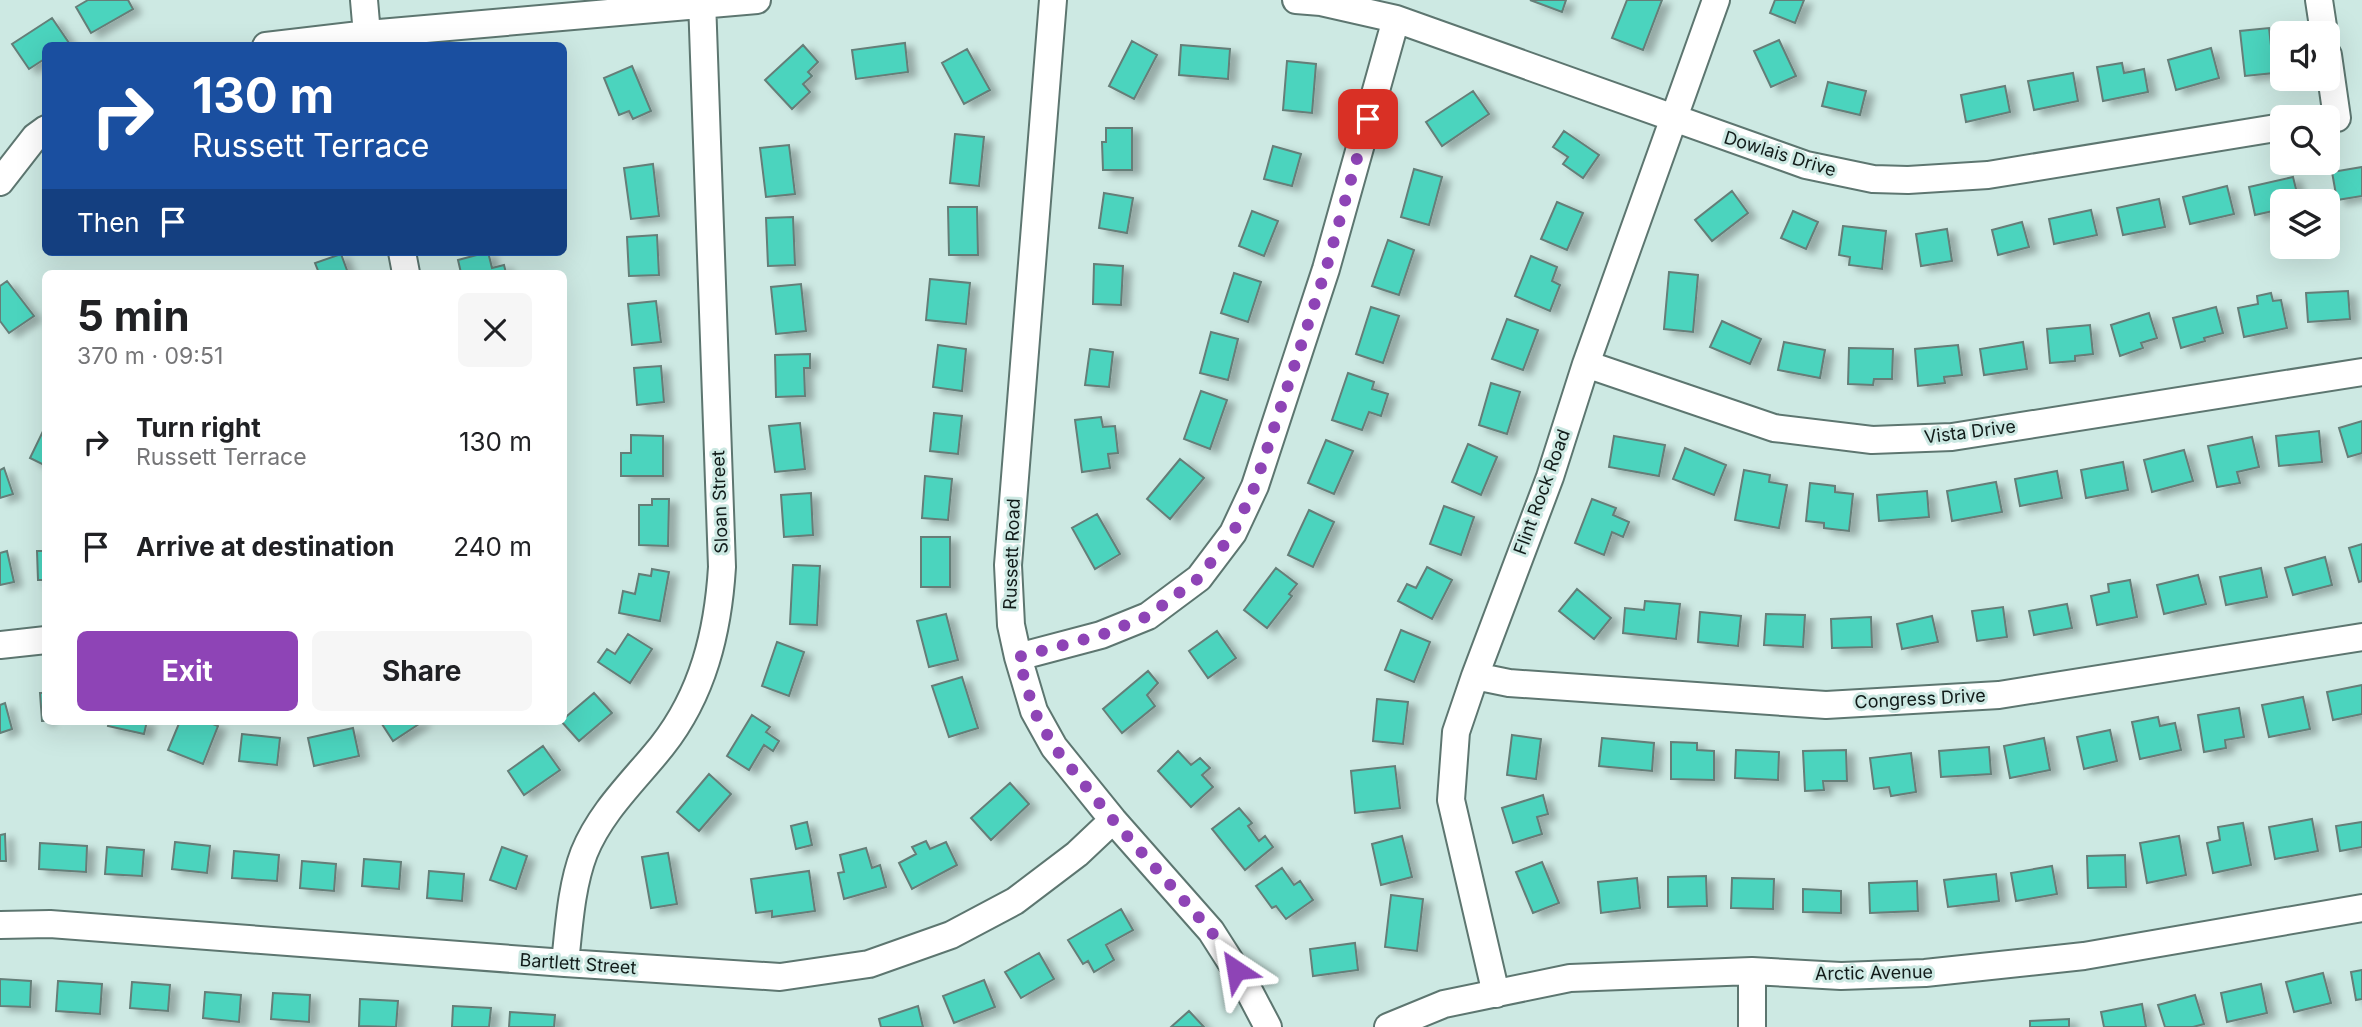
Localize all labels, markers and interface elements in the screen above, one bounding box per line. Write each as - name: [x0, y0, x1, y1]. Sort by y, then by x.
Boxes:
- map controls: [2270, 21, 2340, 259]
- button: sound: [2270, 21, 2340, 91]
- text: 130 m: [192, 66, 334, 125]
- icon: right: [77, 70, 168, 161]
- pin: [1338, 89, 1398, 149]
- icon: arrive: [1349, 100, 1387, 138]
- button: search: [2270, 105, 2340, 175]
- text: Russett Terrace: [192, 126, 429, 165]
- street label: Dowlais Drive: [1721, 126, 1839, 181]
- button: layers: [2270, 189, 2340, 259]
- icon: arrive: [154, 203, 192, 241]
- text: Then: [77, 207, 140, 238]
- text: 5 min: [77, 290, 190, 341]
- button: close: [458, 293, 532, 367]
- text: 370 m · 09:51: [77, 342, 223, 370]
- text: Turn right: [136, 412, 261, 443]
- street label: Vista Drive: [1923, 415, 2017, 448]
- icon: right: [77, 423, 115, 461]
- text: 130 m: [459, 426, 532, 457]
- street label: Flint Rock Road: [1509, 426, 1574, 557]
- text: Russett Terrace: [136, 443, 307, 471]
- street label: Sloan Street: [707, 450, 732, 554]
- street label: Russett Road: [999, 498, 1024, 610]
- icon: arrive: [77, 528, 115, 566]
- text: Arrive at destination: [136, 531, 395, 562]
- text: 240 m: [453, 531, 532, 562]
- button: Exit: [77, 631, 298, 711]
- button: Share: [312, 631, 532, 711]
- street label: Congress Drive: [1854, 685, 1986, 712]
- position arrow: [1199, 933, 1273, 1007]
- street label: Bartlett Street: [519, 949, 637, 978]
- street label: Arctic Avenue: [1815, 961, 1933, 984]

